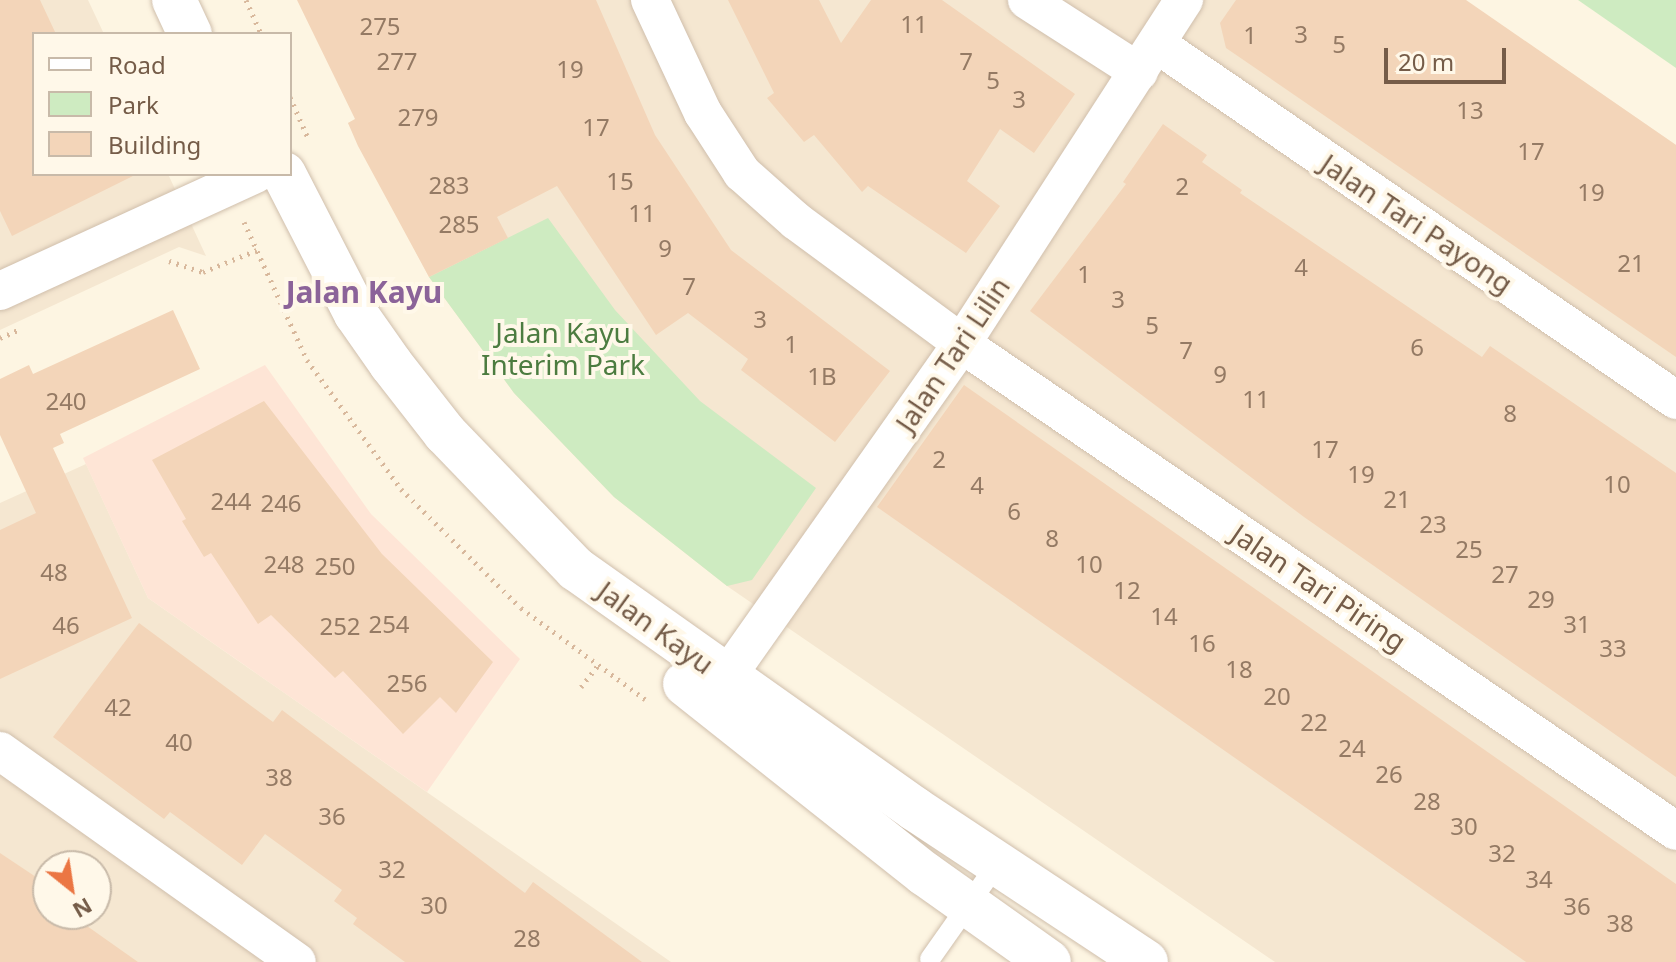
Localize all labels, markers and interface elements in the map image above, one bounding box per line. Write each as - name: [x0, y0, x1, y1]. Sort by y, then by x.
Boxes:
- house number: 11: [900, 10, 928, 38]
- house number: 275: [359, 12, 401, 40]
- house number: 3: [1294, 20, 1308, 48]
- house number: 1: [1243, 21, 1257, 49]
- house number: 5: [1332, 30, 1346, 58]
- legend: [32, 32, 292, 176]
- scale bar: [1388, 32, 1510, 82]
- text: 20 m: [1398, 45, 1454, 78]
- house number: 277: [376, 47, 418, 75]
- house number: 7: [959, 47, 973, 75]
- text: Road: [108, 48, 166, 81]
- house number: 19: [556, 55, 584, 83]
- house number: 5: [986, 66, 1000, 94]
- house number: 3: [1012, 85, 1026, 113]
- text: Park: [108, 88, 159, 121]
- house number: 13: [1456, 96, 1484, 124]
- house number: 279: [397, 103, 439, 131]
- house number: 17: [582, 113, 610, 141]
- text: Building: [108, 128, 201, 161]
- house number: 17: [1517, 137, 1545, 165]
- street label: Jalan Tari Payong: [1315, 146, 1519, 300]
- house number: 15: [606, 167, 634, 195]
- house number: 283: [428, 171, 470, 199]
- house number: 2: [1175, 172, 1189, 200]
- house number: 19: [1577, 178, 1605, 206]
- house number: 11: [628, 199, 656, 227]
- house number: 285: [438, 210, 480, 238]
- house number: 9: [658, 234, 672, 262]
- house number: 21: [1617, 249, 1645, 277]
- house number: 4: [1294, 253, 1308, 281]
- house number: 1: [1077, 260, 1091, 288]
- street label: Jalan Tari Lilin: [888, 270, 1016, 438]
- house number: 7: [682, 272, 696, 300]
- district label: Jalan Kayu: [286, 274, 442, 310]
- house number: 3: [1111, 285, 1125, 313]
- house number: 3: [753, 305, 767, 333]
- house number: 5: [1145, 311, 1159, 339]
- park label: Jalan Kayu Interim Park: [481, 315, 645, 381]
- house number: 1: [784, 330, 798, 358]
- house number: 6: [1410, 333, 1424, 361]
- house number: 7: [1179, 336, 1193, 364]
- house number: 9: [1213, 360, 1227, 388]
- house number: 1B: [807, 362, 837, 390]
- house number: 11: [1242, 385, 1270, 413]
- house number: 240: [45, 387, 87, 415]
- house number: 8: [1503, 399, 1517, 427]
- house number: 17: [1311, 435, 1339, 463]
- house number: 2: [932, 445, 946, 473]
- house number: 19: [1347, 460, 1375, 488]
- house number: 10: [1603, 470, 1631, 498]
- house number: 4: [970, 471, 984, 499]
- house number: 21: [1383, 485, 1411, 513]
- house number: 244: [210, 487, 252, 515]
- house number: 246: [260, 489, 302, 517]
- house number: 6: [1007, 497, 1021, 525]
- house number: 23: [1419, 510, 1447, 538]
- street label: Jalan Tari Piring: [1225, 516, 1413, 658]
- house number: 8: [1045, 524, 1059, 552]
- house number: 25: [1455, 535, 1483, 563]
- house number: 248: [263, 550, 305, 578]
- house number: 10: [1075, 550, 1103, 578]
- house number: 250: [314, 552, 356, 580]
- house number: 48: [40, 558, 68, 586]
- house number: 27: [1491, 560, 1519, 588]
- street label: Jalan Kayu: [591, 574, 721, 680]
- house number: 12: [1113, 576, 1141, 604]
- house number: 29: [1527, 585, 1555, 613]
- house number: 14: [1150, 602, 1178, 630]
- house number: 254: [368, 610, 410, 638]
- house number: 31: [1563, 610, 1591, 638]
- house number: 46: [52, 611, 80, 639]
- house number: 252: [319, 612, 361, 640]
- house number: 16: [1188, 629, 1216, 657]
- house number: 33: [1599, 634, 1627, 662]
- house number: 18: [1225, 655, 1253, 683]
- house number: 256: [386, 669, 428, 697]
- house number: 20: [1263, 682, 1291, 710]
- house number: 42: [104, 693, 132, 721]
- house number: 22: [1300, 708, 1328, 736]
- house number: 40: [165, 728, 193, 756]
- house number: 24: [1338, 734, 1366, 762]
- house number: 26: [1375, 760, 1403, 788]
- house number: 38: [265, 763, 293, 791]
- house number: 28: [1413, 787, 1441, 815]
- house number: 36: [318, 802, 346, 830]
- house number: 30: [1450, 812, 1478, 840]
- house number: 32: [1488, 839, 1516, 867]
- north arrow: [32, 850, 112, 930]
- house number: 32: [378, 855, 406, 883]
- house number: 34: [1525, 865, 1553, 893]
- house number: 30: [420, 891, 448, 919]
- text: N: [68, 892, 98, 927]
- house number: 36: [1563, 892, 1591, 920]
- house number: 38: [1606, 909, 1634, 937]
- house number: 28: [513, 924, 541, 952]

